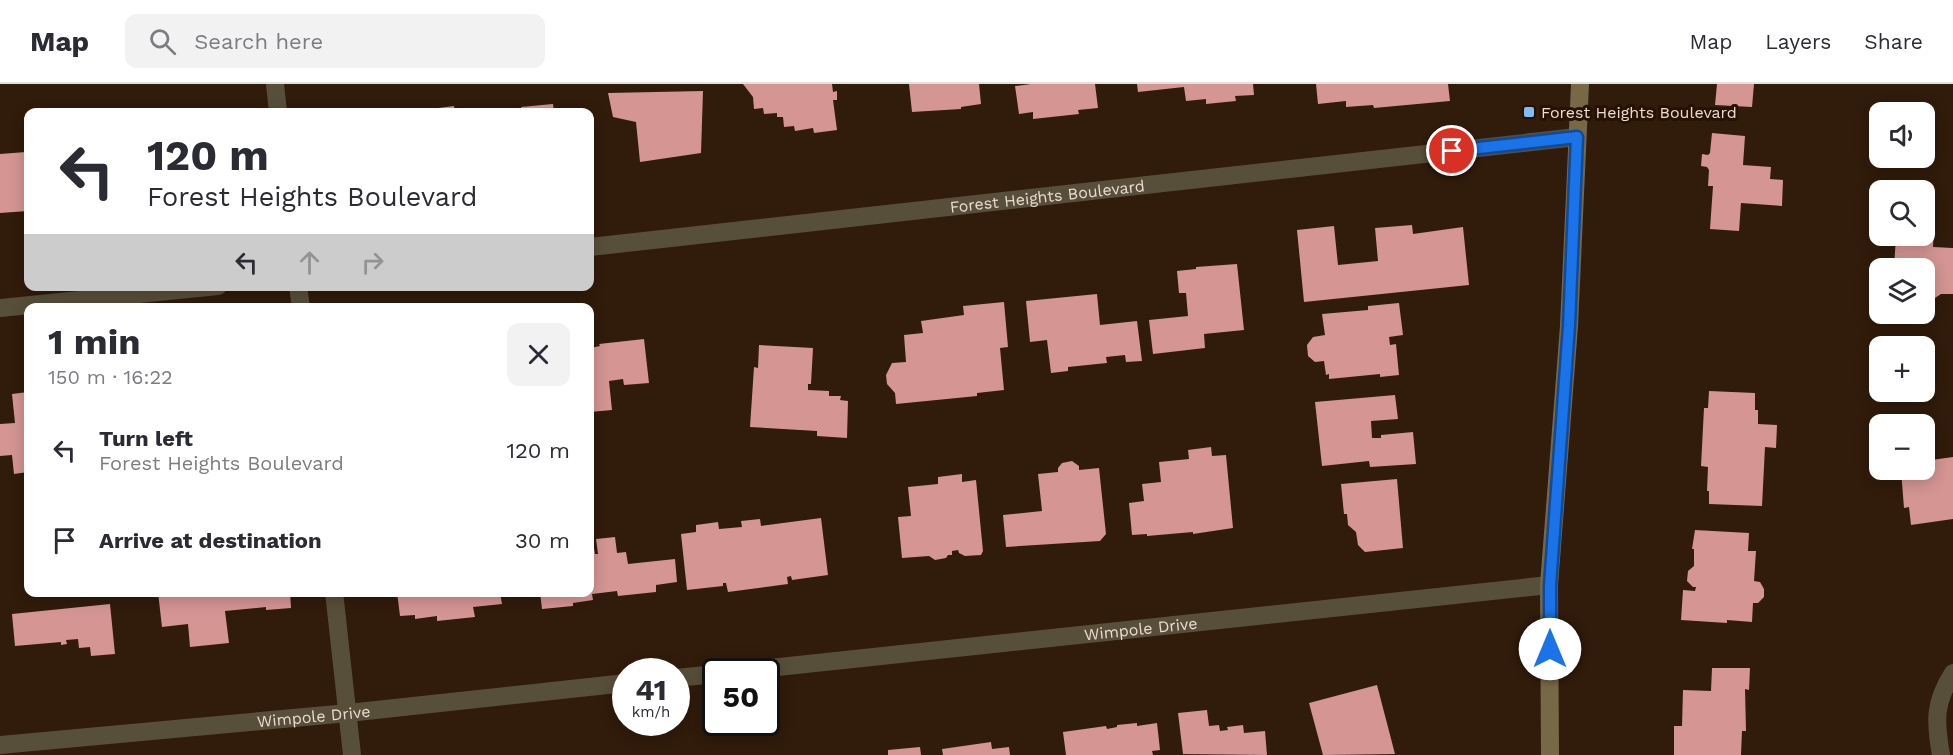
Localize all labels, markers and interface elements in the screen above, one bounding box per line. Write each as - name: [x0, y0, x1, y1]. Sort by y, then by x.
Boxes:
- search box: [125, 14, 545, 68]
- text: Map: [30, 25, 89, 58]
- icon: search: [146, 25, 179, 58]
- text: Search here: [194, 29, 323, 54]
- text: Map: [1689, 29, 1732, 54]
- text: Layers: [1765, 29, 1831, 54]
- text: Share: [1864, 29, 1923, 54]
- map controls: [1869, 102, 1935, 480]
- button: sound: [1869, 102, 1935, 168]
- place label: Forest Heights Boulevard: [1541, 103, 1737, 122]
- marker: Forest Heights Boulevard: [1522, 105, 1536, 119]
- pin: [1426, 125, 1477, 176]
- text: 120 m: [147, 131, 269, 180]
- icon: left: [48, 132, 126, 210]
- icon: arrive: [1435, 134, 1468, 167]
- street label: Forest Heights Boulevard: [949, 176, 1146, 217]
- button: search: [1869, 180, 1935, 246]
- text: Forest Heights Boulevard: [147, 181, 478, 213]
- icon: left: [230, 246, 263, 279]
- icon: ahead: [293, 246, 326, 279]
- icon: right: [356, 246, 389, 279]
- button: layers: [1869, 258, 1935, 324]
- text: 1 min: [48, 321, 140, 363]
- button: close: [507, 323, 570, 386]
- button: +: [1869, 336, 1935, 402]
- text: 150 m · 16:22: [48, 365, 173, 389]
- button: −: [1869, 414, 1935, 480]
- text: Turn left: [99, 426, 193, 451]
- icon: left: [48, 434, 81, 467]
- text: 120 m: [506, 438, 570, 463]
- text: Forest Heights Boulevard: [99, 451, 344, 475]
- icon: arrive: [48, 524, 81, 557]
- text: Arrive at destination: [99, 528, 322, 553]
- text: 30 m: [515, 528, 570, 553]
- street label: Wimpole Drive: [1083, 613, 1198, 644]
- position arrow: [1518, 617, 1582, 681]
- speed limit sign: 50: [702, 658, 780, 736]
- text: 41: [635, 672, 667, 707]
- street label: Wimpole Drive: [256, 702, 371, 731]
- text: km/h: [632, 703, 670, 721]

